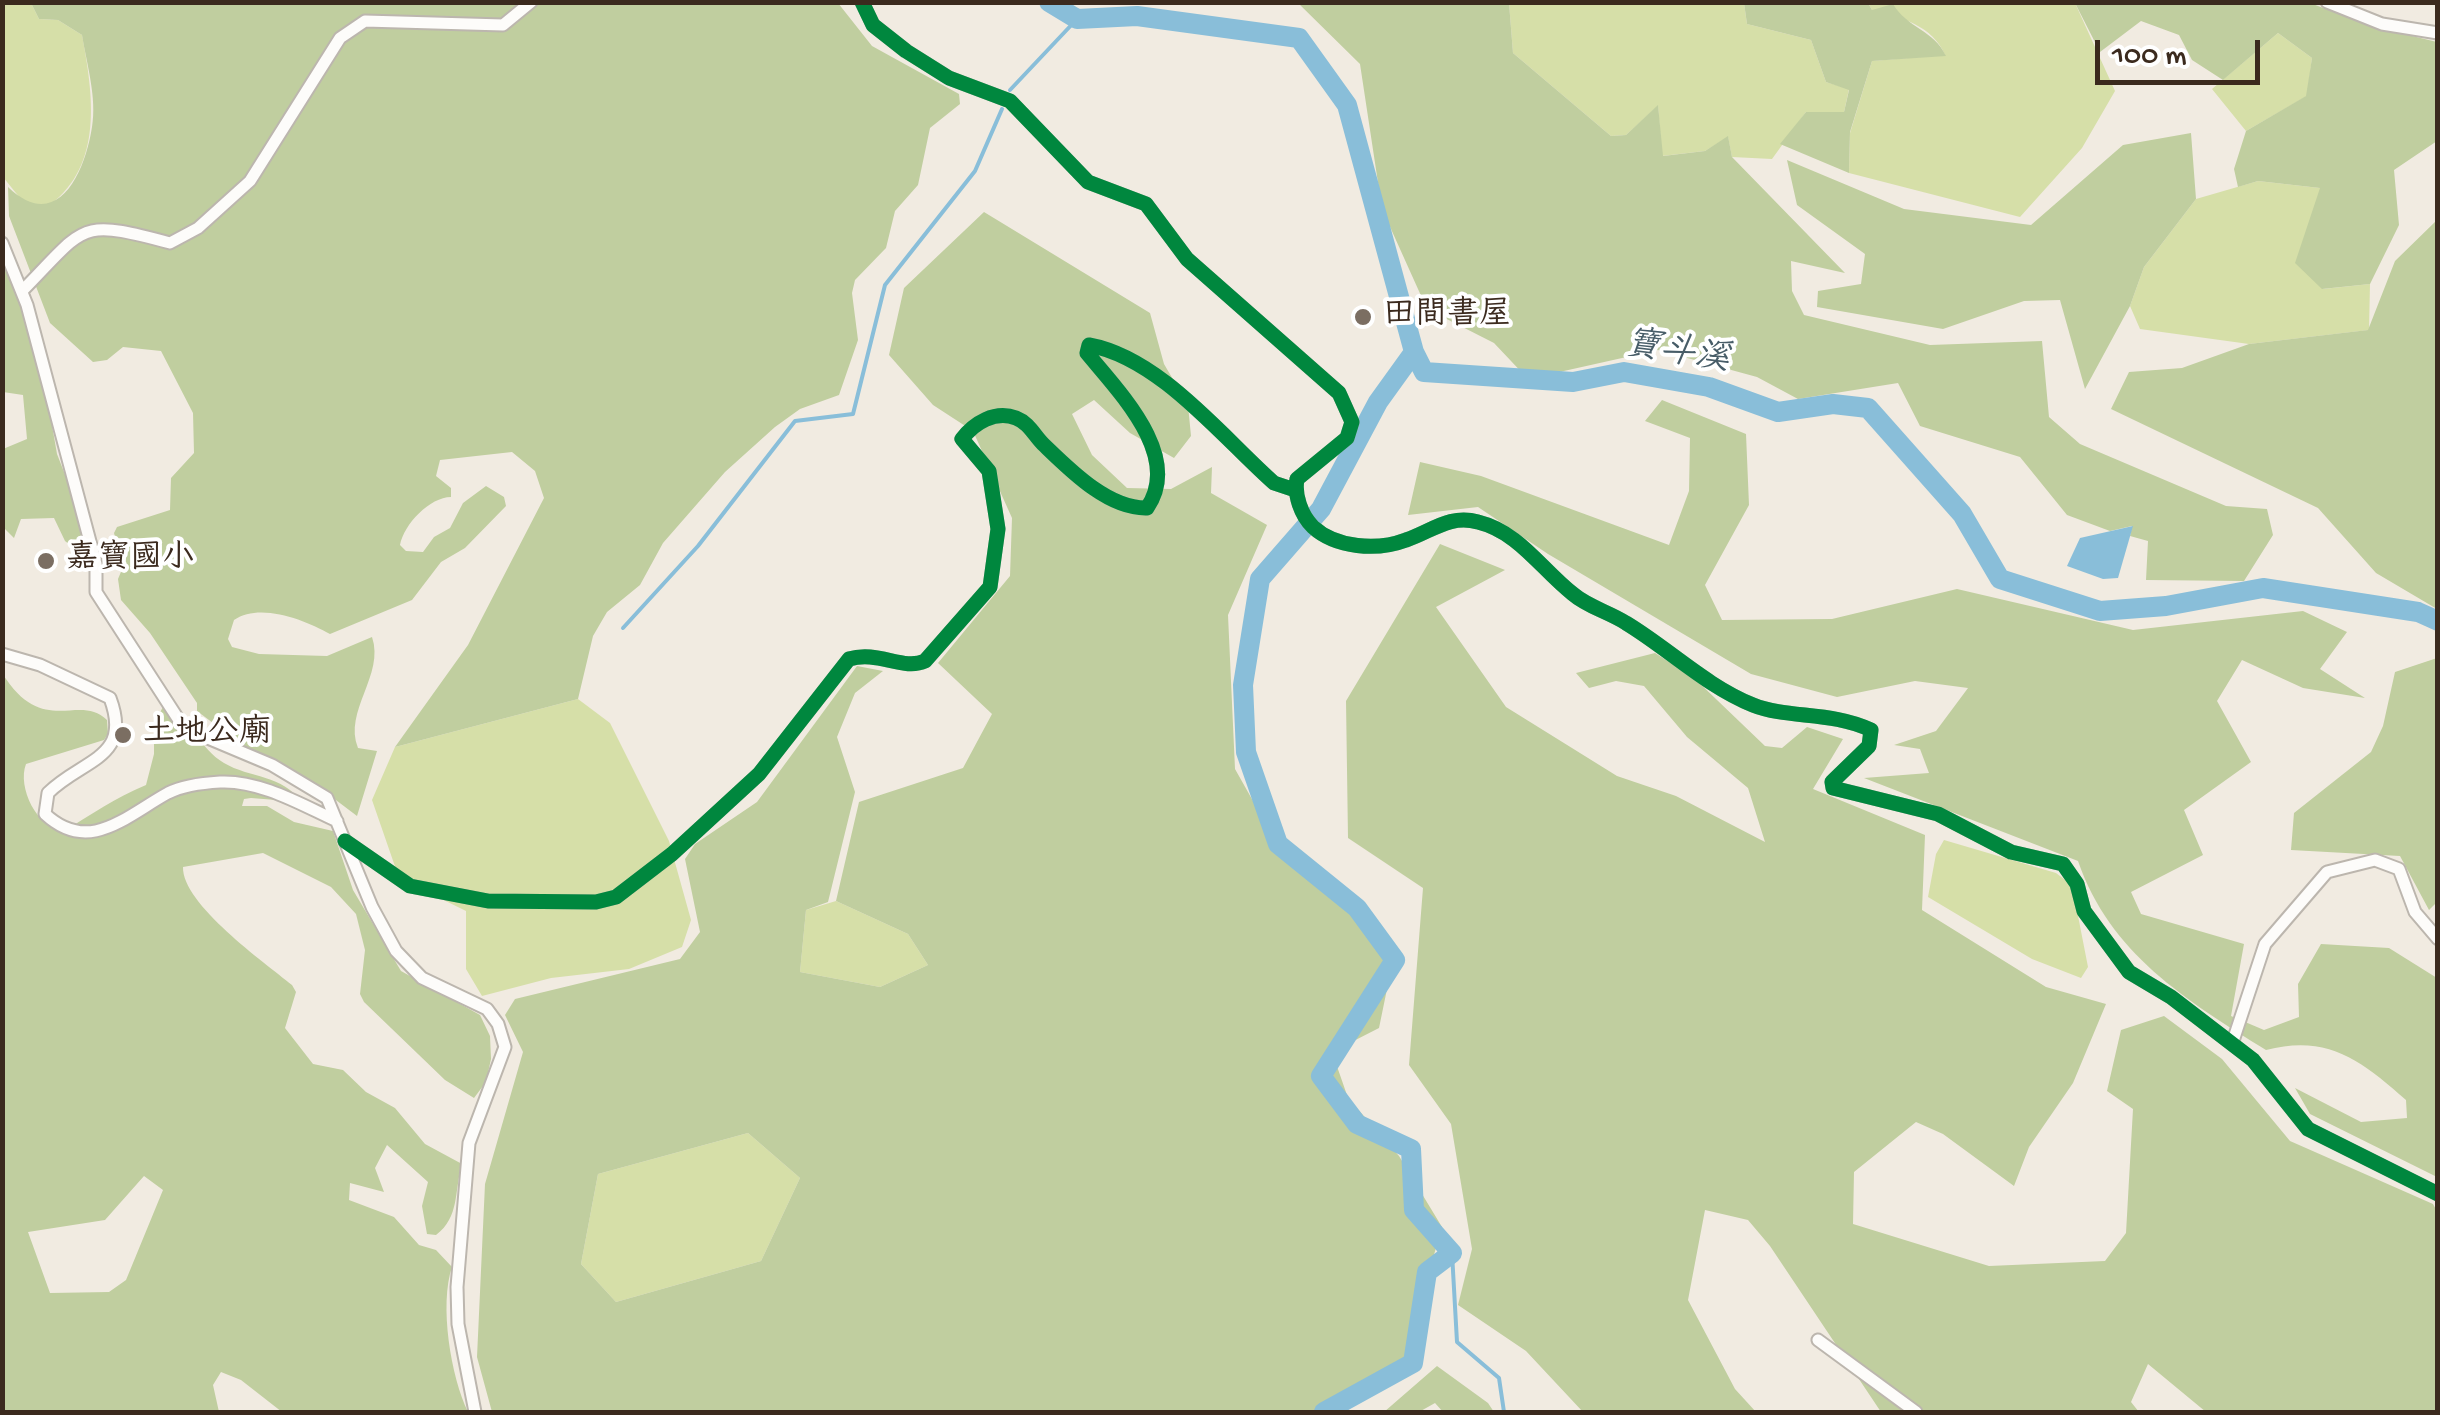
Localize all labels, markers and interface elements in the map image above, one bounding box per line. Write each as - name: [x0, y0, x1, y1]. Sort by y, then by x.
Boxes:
- scale bar: [2100, 20, 2265, 82]
- text: 100 m: [2112, 40, 2187, 75]
- place label: 田間書屋: [1383, 298, 1511, 336]
- marker: 田間書屋: [1352, 306, 1374, 328]
- water label: 寶斗溪: [1622, 326, 1732, 384]
- place label: 嘉寶國小: [66, 542, 194, 580]
- marker: 嘉寶國小: [35, 550, 57, 572]
- place label: 土地公廟: [143, 716, 271, 754]
- marker: 土地公廟: [112, 724, 134, 746]

